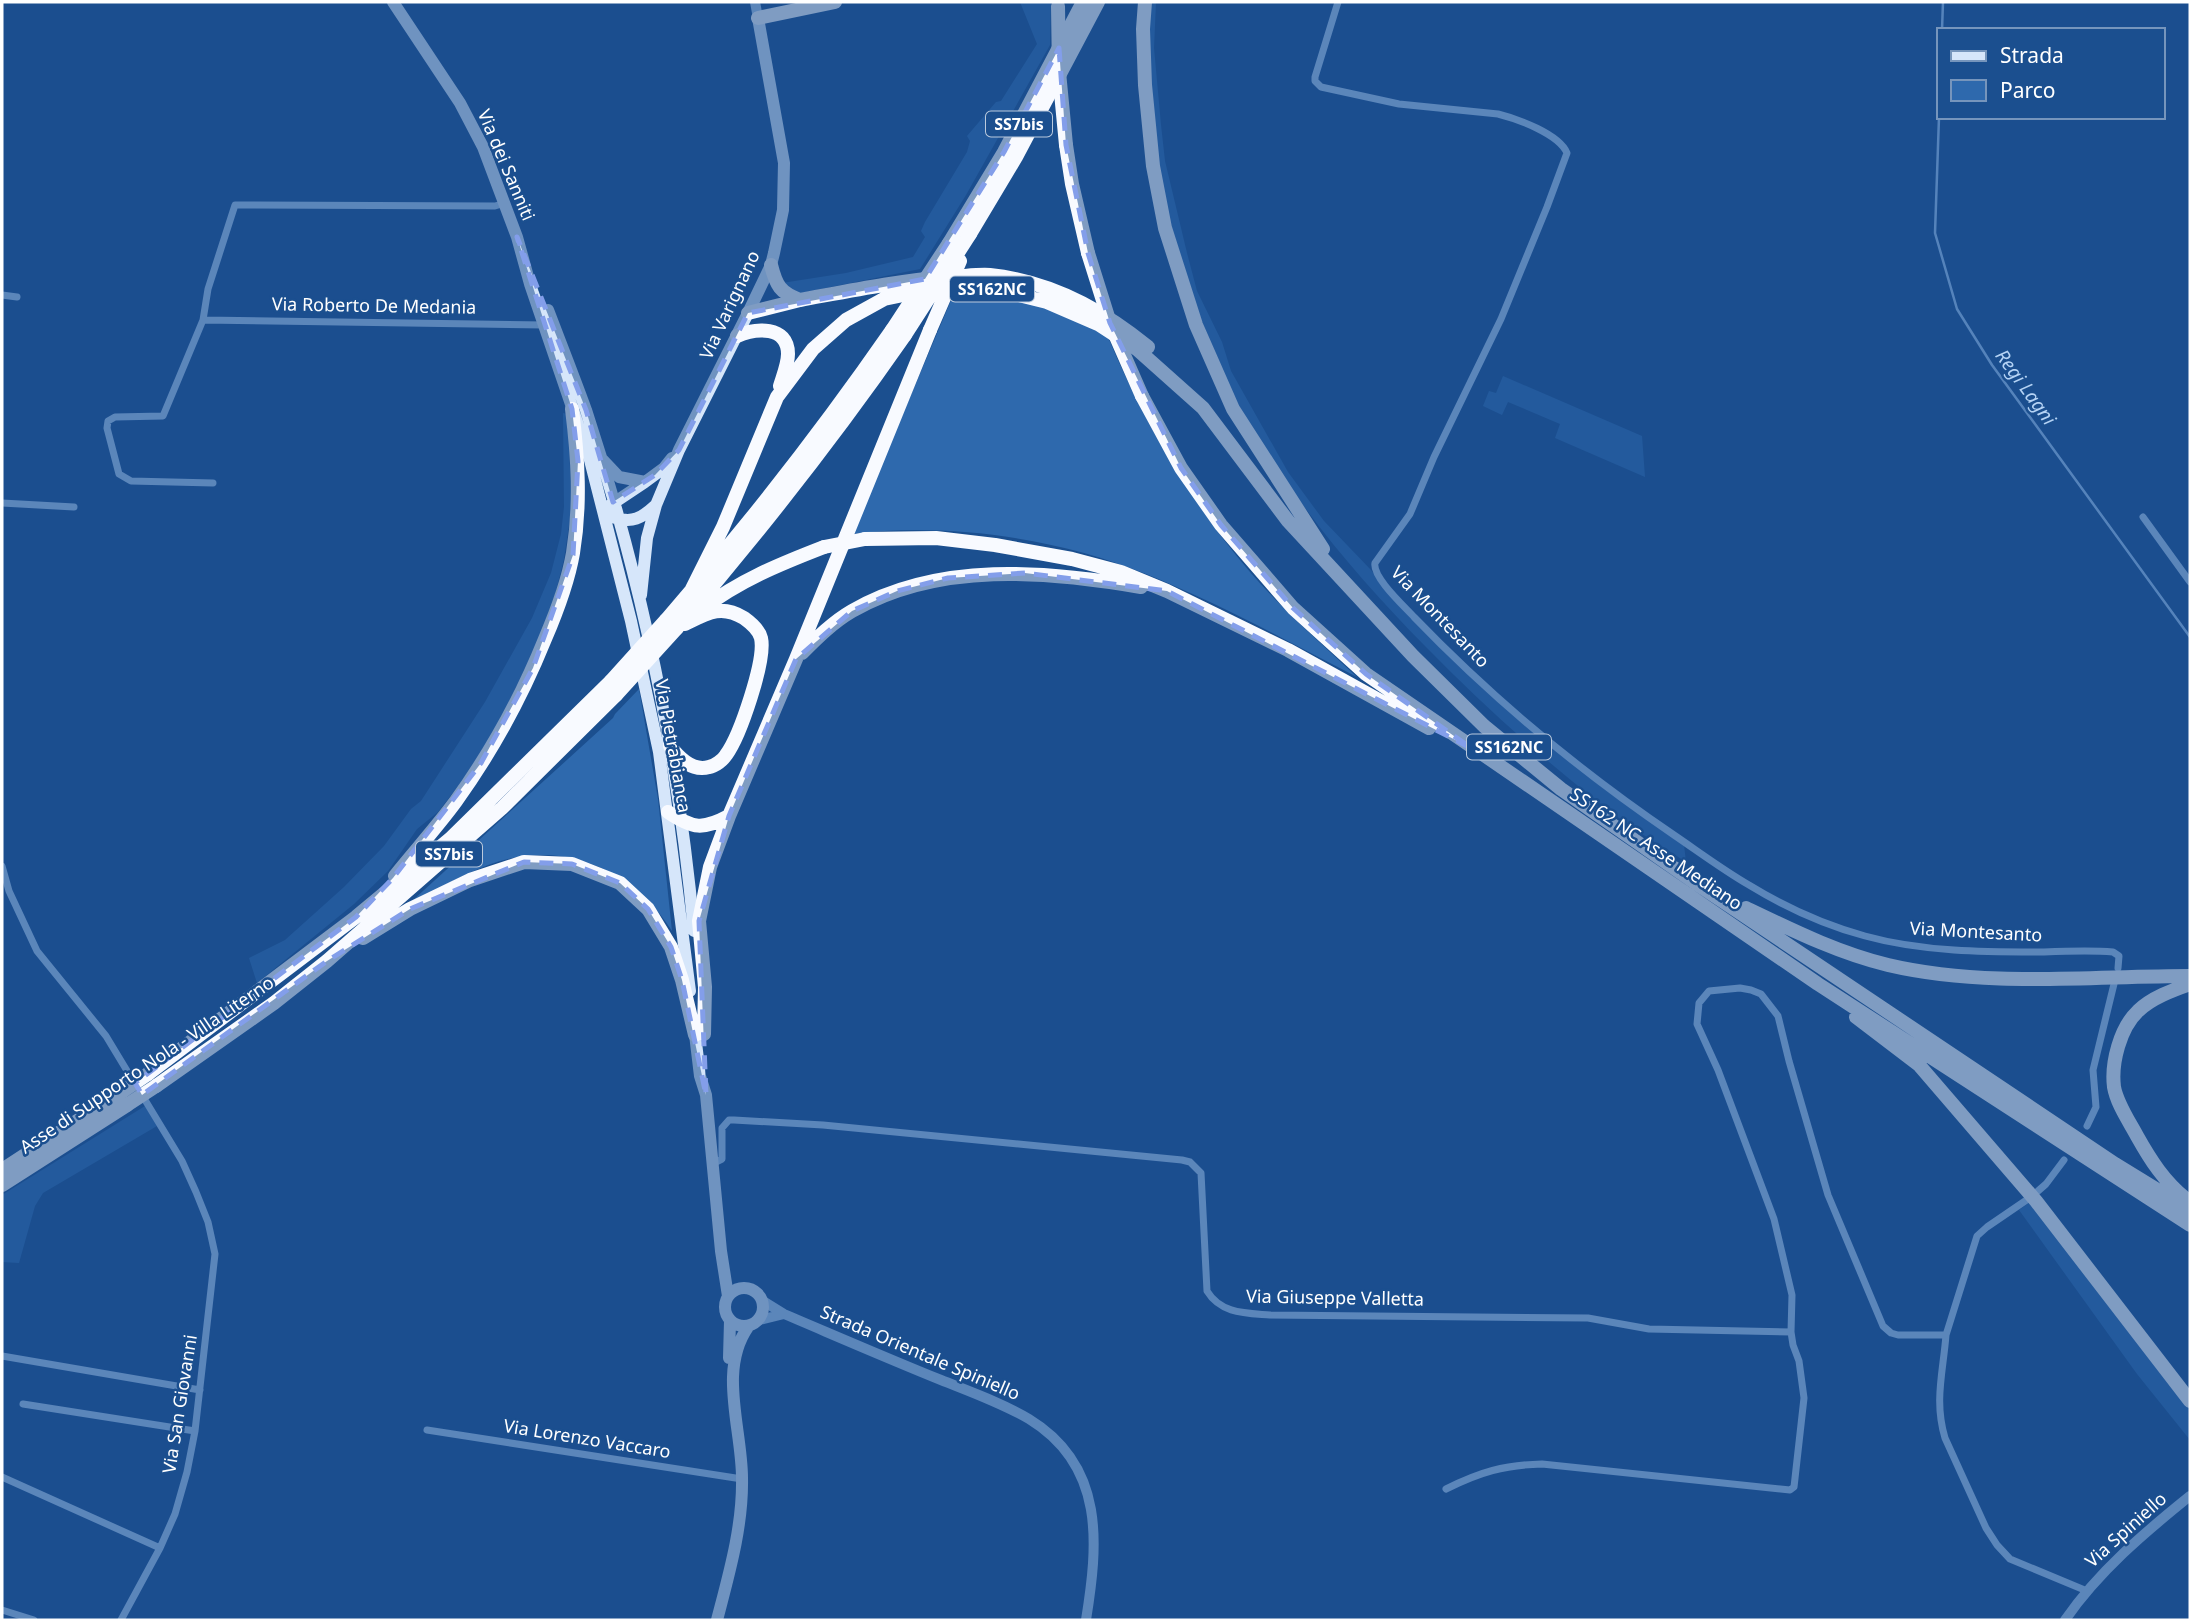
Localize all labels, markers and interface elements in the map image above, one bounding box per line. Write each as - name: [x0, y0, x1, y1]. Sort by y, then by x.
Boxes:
- legend: [1937, 28, 2164, 119]
- text: Strada: [2000, 41, 2064, 69]
- text: Parco: [2000, 76, 2056, 104]
- street label: Via dei Sanniti: [473, 105, 541, 224]
- road number: SS7bis: [986, 112, 1052, 136]
- street label: Via Varignano: [693, 246, 765, 363]
- road number: SS162NC: [950, 276, 1034, 302]
- street label: Via Roberto De Medania: [272, 291, 476, 319]
- water label: Regi Lagni: [1990, 344, 2063, 431]
- street label: Via Montesanto: [1386, 560, 1495, 672]
- street label: Via Pietrabianca: [650, 677, 698, 815]
- road number: SS162NC: [1467, 734, 1551, 760]
- street label: SS162 NC Asse Mediano: [1566, 781, 1747, 915]
- road number: SS7bis: [416, 842, 482, 866]
- street label: Via Montesanto: [1909, 916, 2043, 946]
- street label: Asse di Supporto Nola - Villa Literno: [15, 970, 278, 1158]
- street label: Via Giuseppe Valletta: [1246, 1283, 1424, 1311]
- street label: Strada Orientale Spiniello: [817, 1299, 1024, 1405]
- street label: Via San Giovanni: [156, 1333, 202, 1475]
- street label: Via Lorenzo Vaccaro: [502, 1413, 672, 1463]
- street label: Via Spiniello: [2079, 1486, 2171, 1572]

